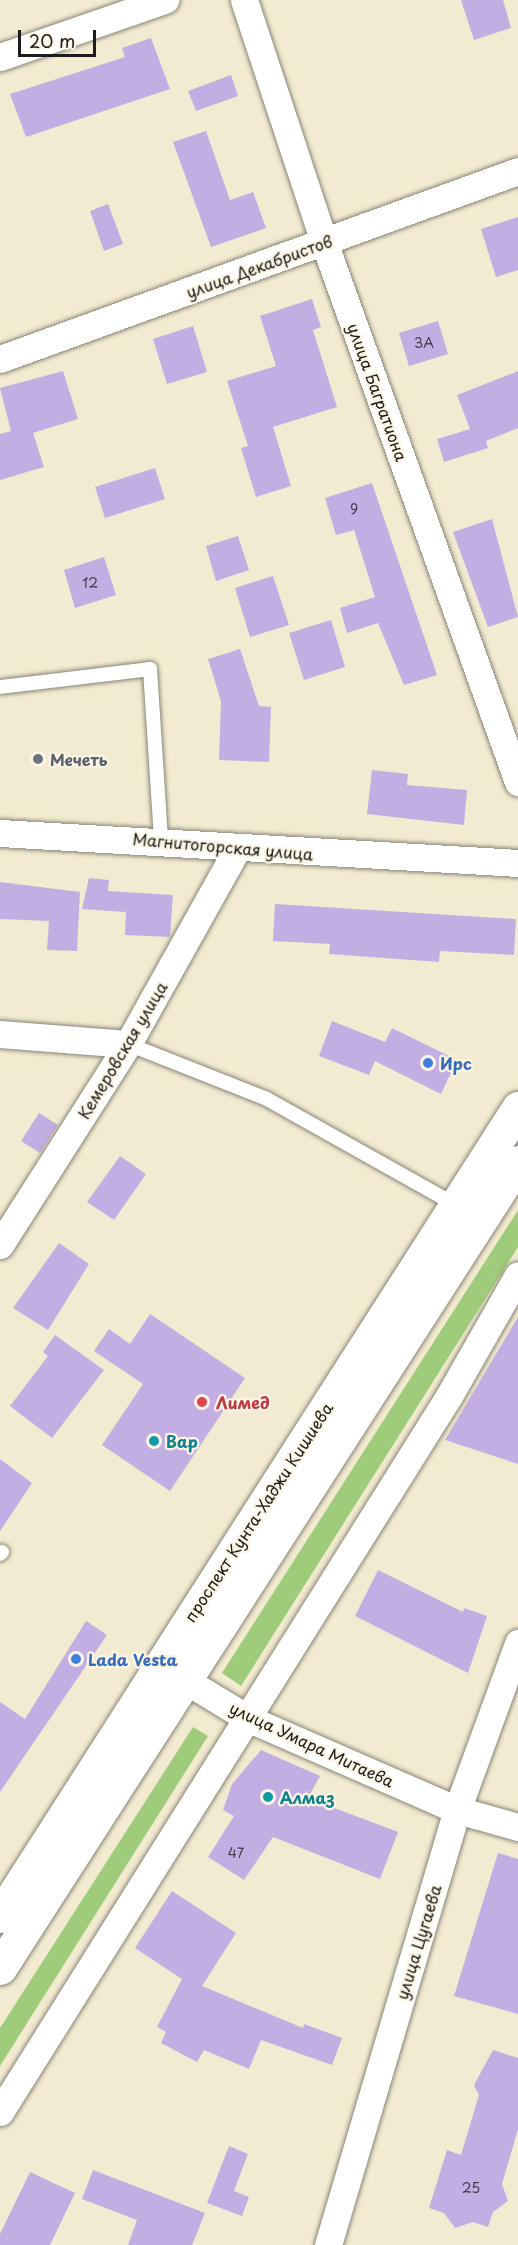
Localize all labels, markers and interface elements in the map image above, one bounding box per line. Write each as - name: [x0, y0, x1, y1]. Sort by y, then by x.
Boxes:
- scale bar: [21, 18, 99, 56]
- text: 20 m: [29, 27, 75, 54]
- street label: улица Декабристов: [183, 231, 335, 301]
- street label: улица Багратиона: [344, 321, 412, 463]
- house number: 3А: [414, 335, 434, 351]
- house number: 9: [350, 501, 358, 517]
- house number: 12: [82, 575, 98, 591]
- place label: Мечеть: [50, 749, 108, 769]
- marker: Мечеть: [31, 752, 45, 766]
- street label: Магнитогорская улица: [131, 829, 315, 863]
- street label: Кемеровская улица: [73, 978, 171, 1122]
- place label: Ирс: [440, 1053, 472, 1073]
- marker: Ирс: [421, 1056, 435, 1070]
- place label: Лимед: [216, 1392, 270, 1412]
- marker: Лимед: [193, 1393, 211, 1411]
- street label: проспект Кунта-Хаджи Кишиева: [179, 1398, 337, 1626]
- place label: Вар: [166, 1431, 198, 1451]
- marker: Вар: [147, 1434, 161, 1448]
- place label: Lada Vesta: [88, 1649, 178, 1669]
- marker: Lada Vesta: [69, 1652, 83, 1666]
- street label: улица Умара Митаева: [226, 1697, 398, 1791]
- place label: Алмаз: [280, 1787, 335, 1807]
- marker: Алмаз: [261, 1790, 275, 1804]
- house number: 47: [228, 1845, 244, 1861]
- street label: улица Цугаева: [391, 1882, 445, 2002]
- house number: 25: [462, 2180, 480, 2196]

